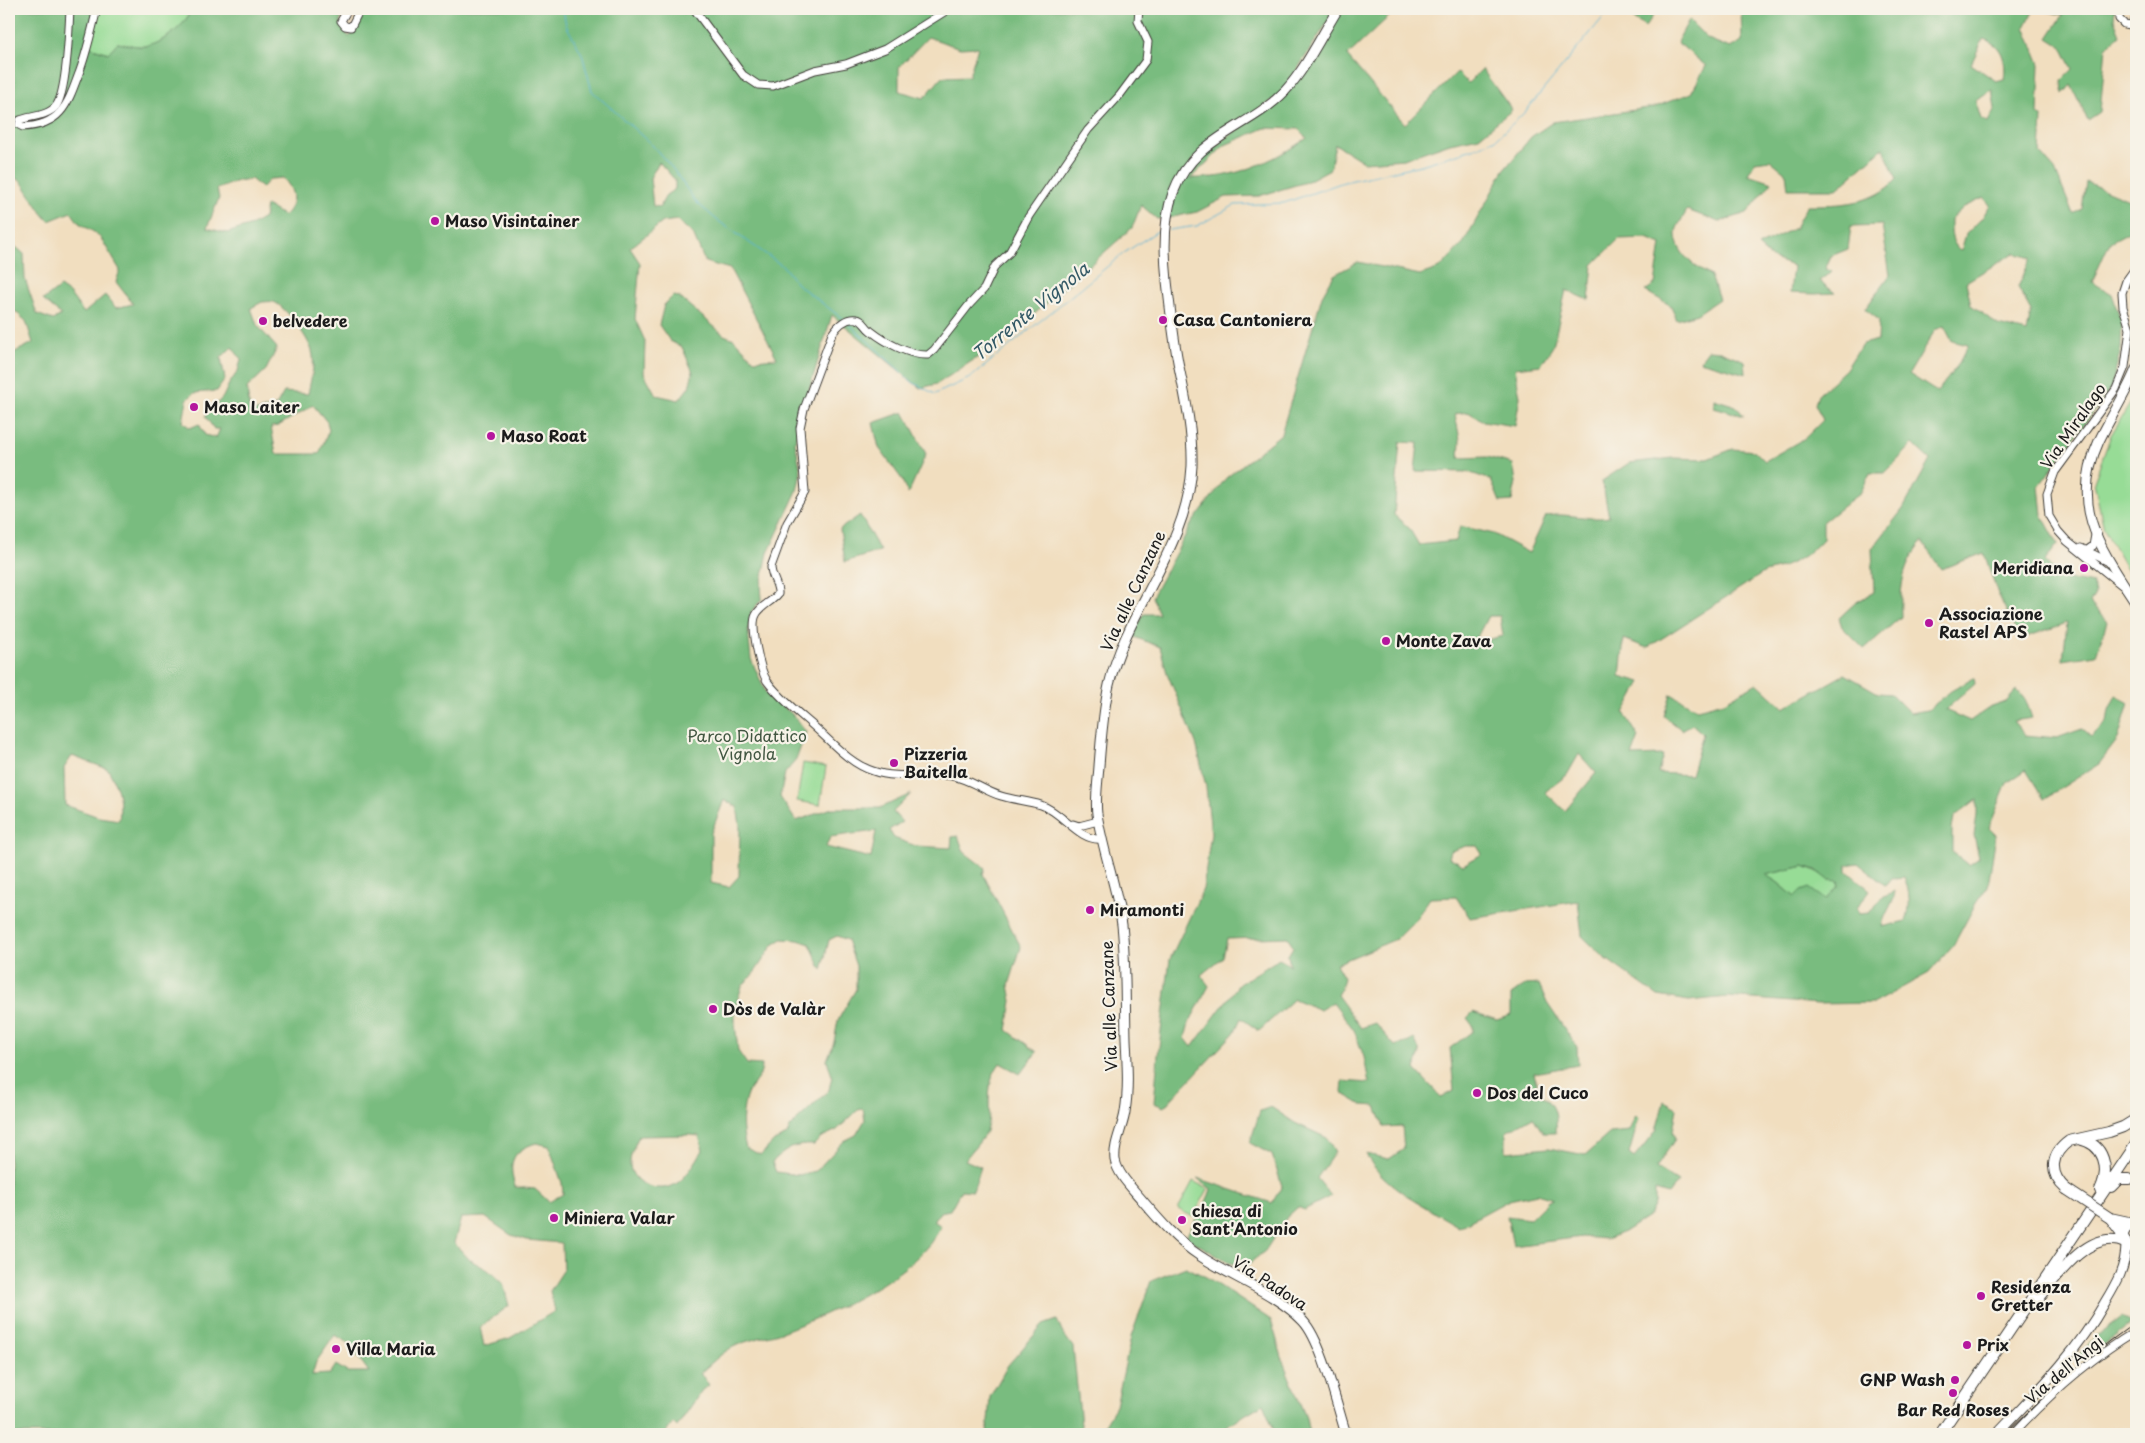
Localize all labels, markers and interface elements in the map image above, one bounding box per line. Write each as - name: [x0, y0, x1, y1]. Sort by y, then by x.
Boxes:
- place label: Maso Visintainer: [445, 208, 580, 232]
- marker: Maso Visintainer: [429, 215, 441, 227]
- water label: Torrente Vignola: [966, 255, 1095, 367]
- place label: Casa Cantoniera: [1173, 307, 1313, 331]
- place label: belvedere: [273, 308, 348, 332]
- marker: Casa Cantoniera: [1157, 314, 1169, 326]
- marker: belvedere: [257, 315, 269, 327]
- street label: Via Miralago: [2034, 378, 2111, 473]
- place label: Maso Laiter: [204, 394, 300, 418]
- marker: Maso Laiter: [188, 401, 200, 413]
- place label: Maso Roat: [501, 423, 587, 447]
- marker: Maso Roat: [485, 430, 497, 442]
- street label: Via alle Canzane: [1093, 526, 1171, 655]
- place label: Meridiana: [1993, 555, 2074, 579]
- marker: Meridiana: [2078, 562, 2090, 574]
- place label: Associazione Rastel APS: [1939, 601, 2043, 643]
- marker: Associazione Rastel APS: [1923, 617, 1935, 629]
- place label: Monte Zava: [1396, 628, 1492, 652]
- marker: Monte Zava: [1380, 635, 1392, 647]
- park label: Parco Didattico Vignola: [687, 723, 807, 765]
- place label: Pizzeria Baitella: [904, 741, 968, 783]
- marker: Pizzeria Baitella: [888, 757, 900, 769]
- place label: Miramonti: [1100, 897, 1184, 921]
- marker: Miramonti: [1084, 904, 1096, 916]
- street label: Via alle Canzane: [1094, 940, 1122, 1072]
- place label: Dòs de Valàr: [723, 996, 826, 1020]
- marker: Dòs de Valàr: [707, 1003, 719, 1015]
- place label: Dos del Cuco: [1487, 1080, 1588, 1104]
- marker: Dos del Cuco: [1471, 1087, 1483, 1099]
- place label: chiesa di Sant'Antonio: [1192, 1198, 1298, 1240]
- place label: Miniera Valar: [564, 1205, 675, 1229]
- marker: Miniera Valar: [548, 1212, 560, 1224]
- marker: chiesa di Sant'Antonio: [1176, 1214, 1188, 1226]
- street label: Via Padova: [1228, 1249, 1314, 1316]
- place label: Residenza Gretter: [1991, 1274, 2071, 1316]
- marker: Residenza Gretter: [1975, 1290, 1987, 1302]
- street label: Via dell'Angi: [2019, 1329, 2108, 1409]
- place label: Prix: [1977, 1332, 2009, 1356]
- place label: Villa Maria: [346, 1336, 436, 1360]
- marker: Prix: [1961, 1339, 1973, 1351]
- marker: Villa Maria: [330, 1343, 342, 1355]
- place label: GNP Wash: [1860, 1367, 1945, 1391]
- marker: GNP Wash: [1949, 1374, 1961, 1386]
- marker: Bar Red Roses: [1947, 1387, 1959, 1399]
- place label: Bar Red Roses: [1897, 1397, 2010, 1421]

